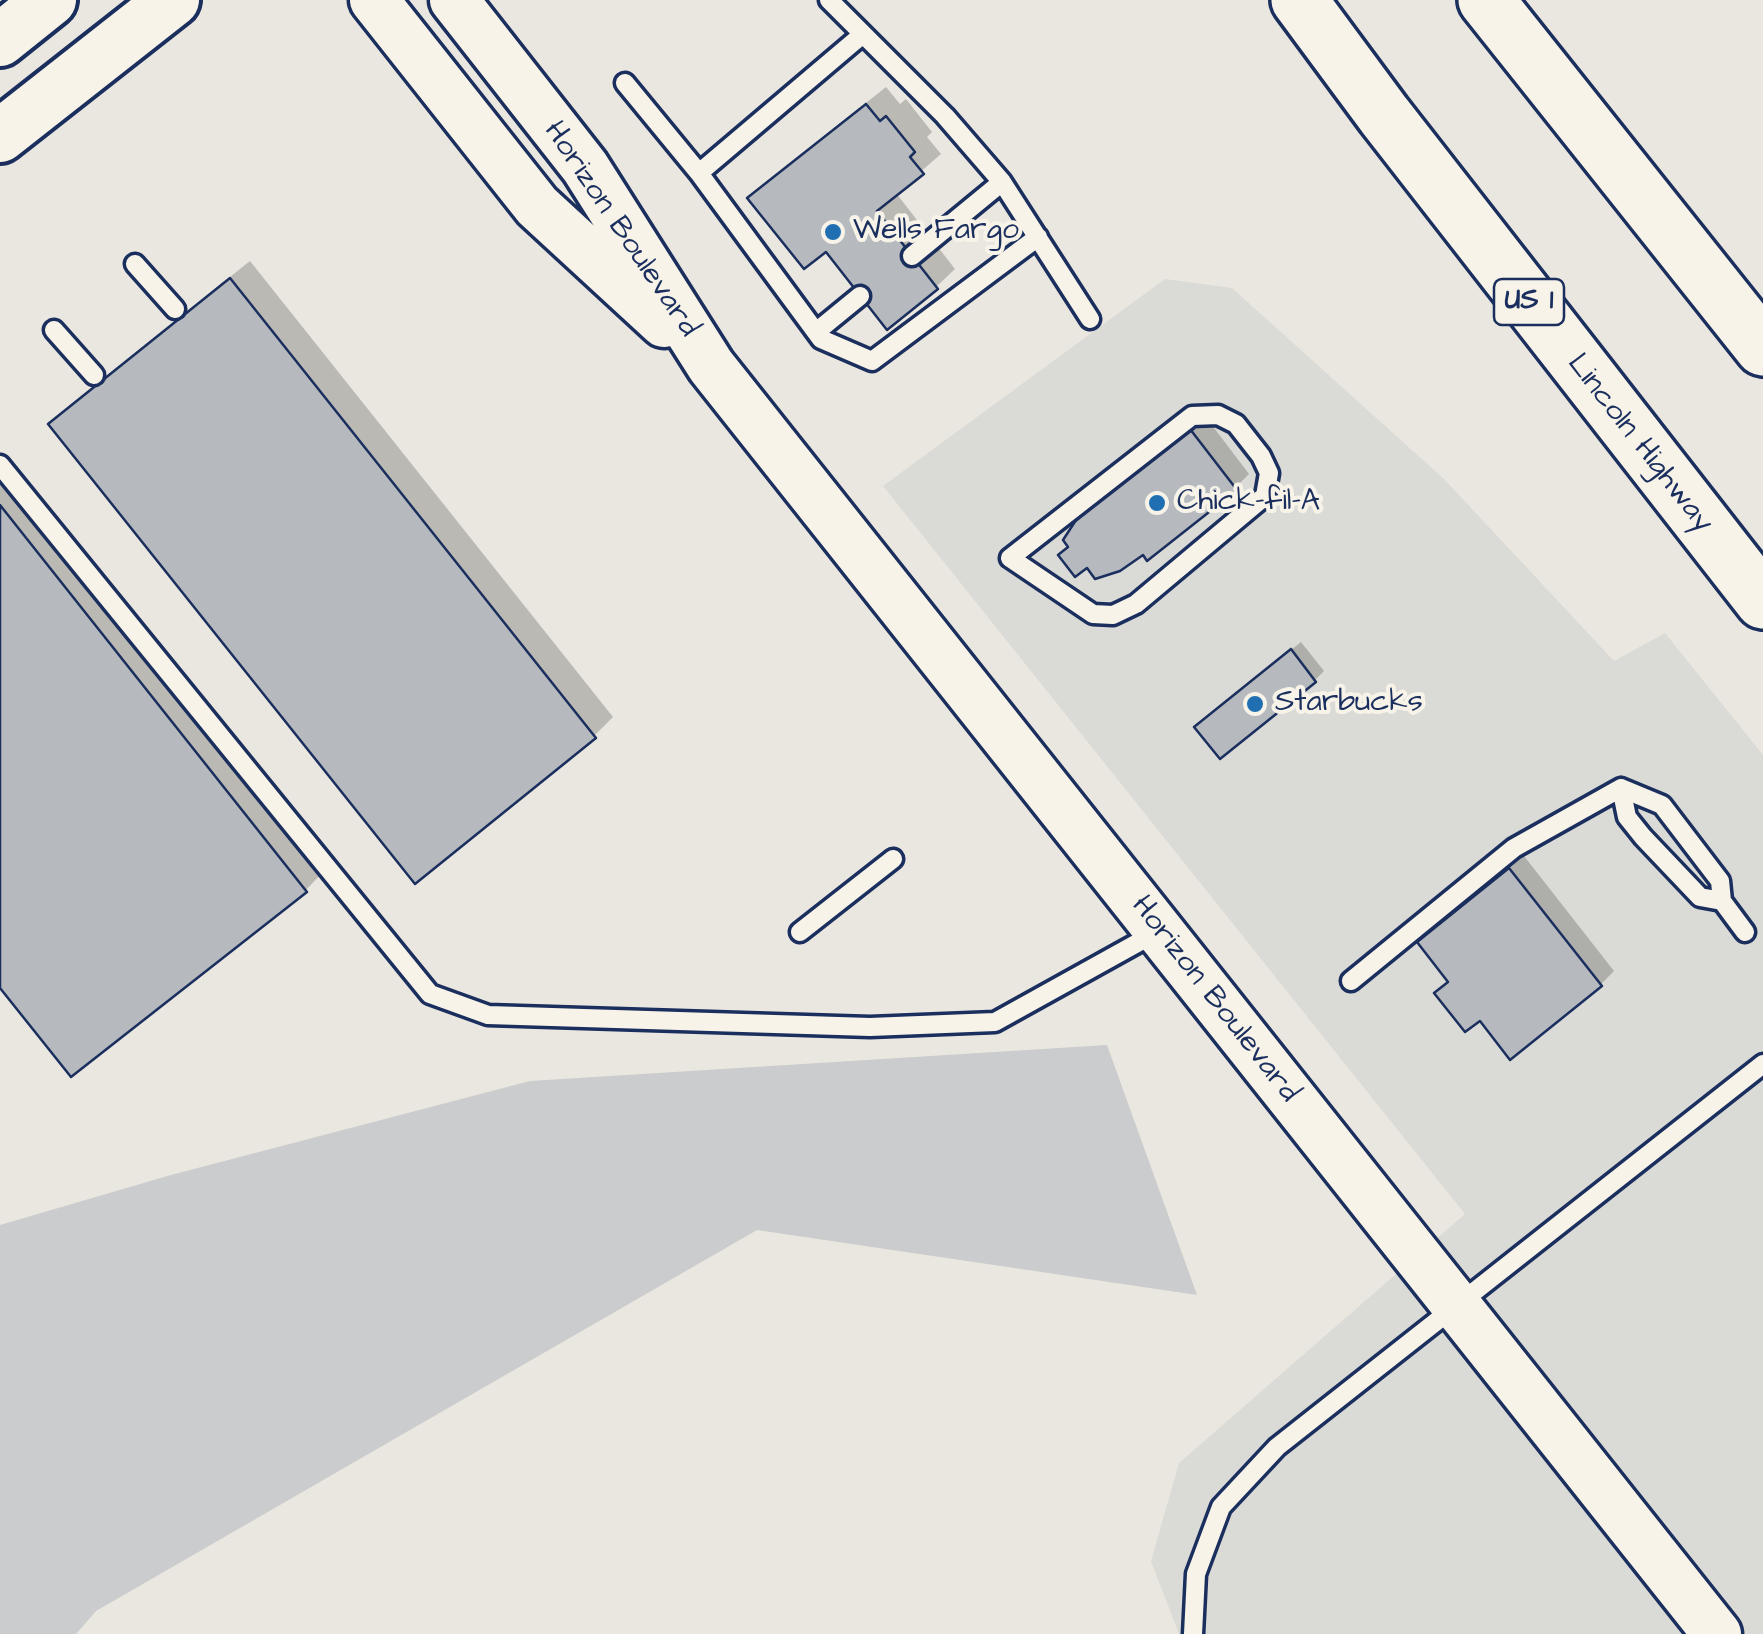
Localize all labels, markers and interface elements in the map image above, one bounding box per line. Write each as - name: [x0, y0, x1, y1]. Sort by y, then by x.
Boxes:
- street label: Horizon Boulevard: [535, 115, 705, 345]
- place label: Wells Fargo: [853, 214, 1019, 250]
- marker: Wells Fargo: [822, 221, 844, 243]
- road number: US 1: [1494, 279, 1564, 325]
- street label: Lincoln Highway: [1558, 347, 1720, 541]
- place label: Chick-fil-A: [1177, 485, 1320, 521]
- marker: Chick-fil-A: [1146, 492, 1168, 514]
- place label: Starbucks: [1275, 686, 1423, 722]
- marker: Starbucks: [1244, 693, 1266, 715]
- street label: Horizon Boulevard: [1122, 890, 1306, 1110]

